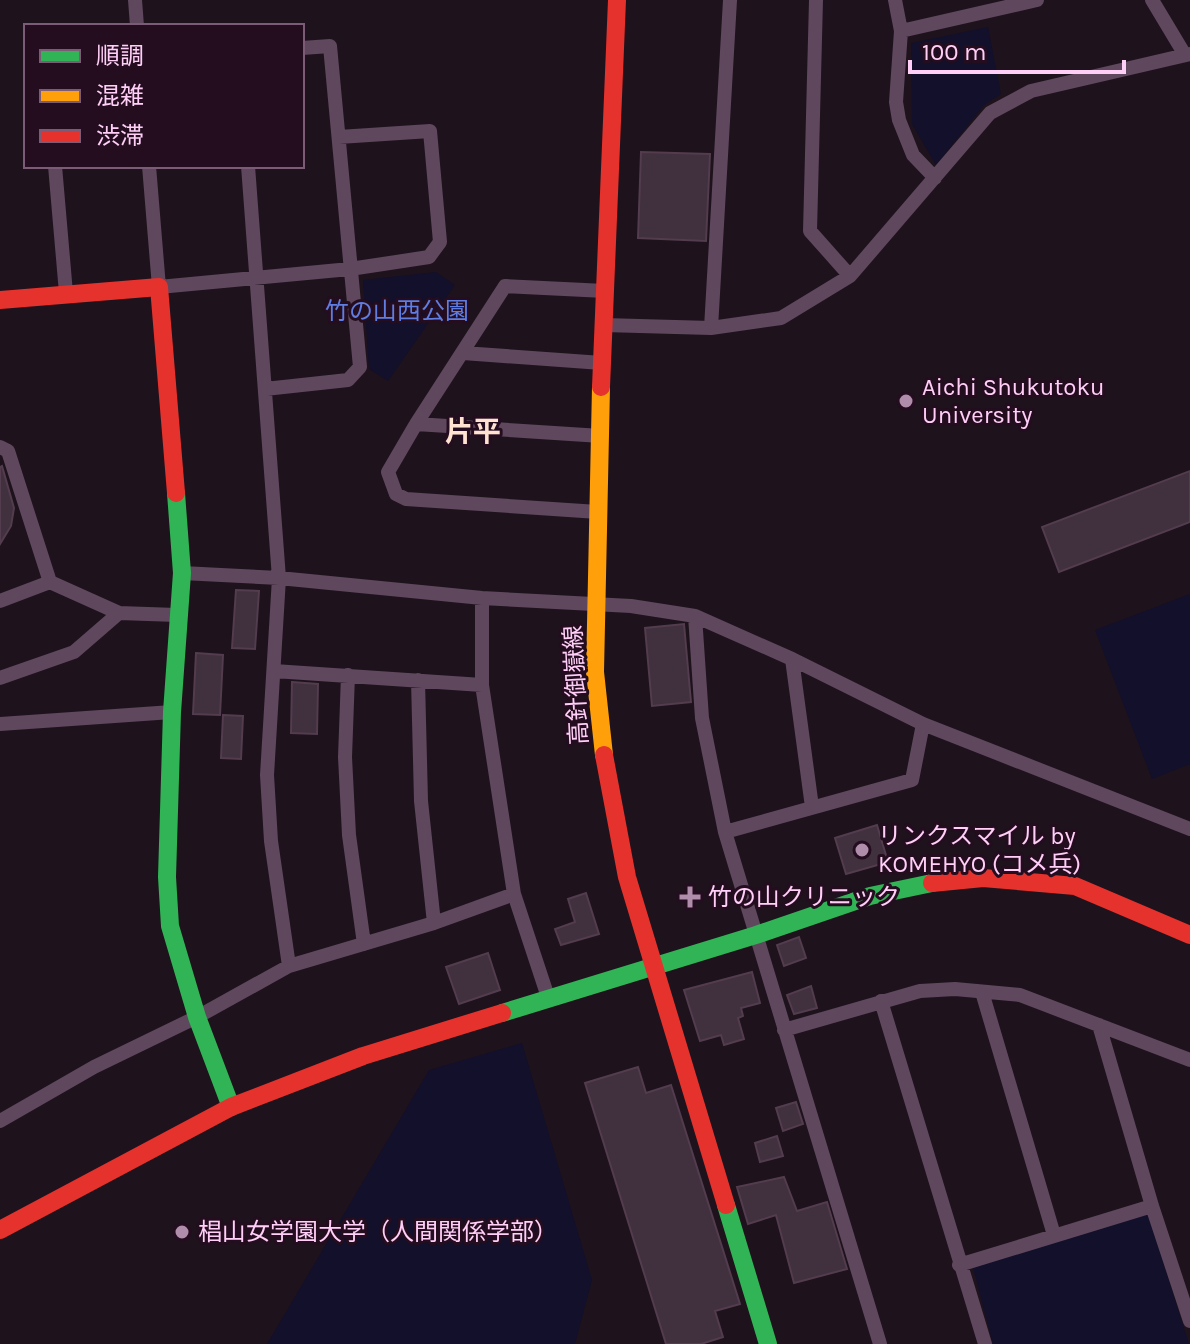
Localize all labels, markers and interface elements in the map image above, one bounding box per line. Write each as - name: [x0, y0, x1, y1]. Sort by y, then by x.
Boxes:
- legend: [24, 24, 304, 168]
- scale bar: [910, 24, 1124, 74]
- text: 100 m: [922, 38, 987, 66]
- text: 順調: [96, 42, 144, 70]
- text: 混雑: [96, 82, 144, 110]
- text: 渋滞: [96, 122, 144, 150]
- park label: 竹の山西公園: [325, 297, 469, 325]
- place label: Aichi Shukutoku University: [922, 373, 1104, 429]
- marker: Aichi Shukutoku University: [897, 392, 915, 410]
- district label: 片平: [445, 415, 501, 448]
- street label: 高針御嶽線: [559, 624, 593, 746]
- place label: リンクスマイル by KOMEHYO (コメ兵): [878, 822, 1081, 878]
- marker: リンクスマイル by KOMEHYO (コメ兵): [853, 841, 871, 859]
- place label: 竹の山クリニック: [708, 883, 900, 911]
- marker: 竹の山クリニック: [679, 886, 701, 908]
- place label: 椙山女学園大学（人間関係学部）: [198, 1218, 558, 1246]
- marker: 椙山女学園大学（人間関係学部）: [173, 1223, 191, 1241]

